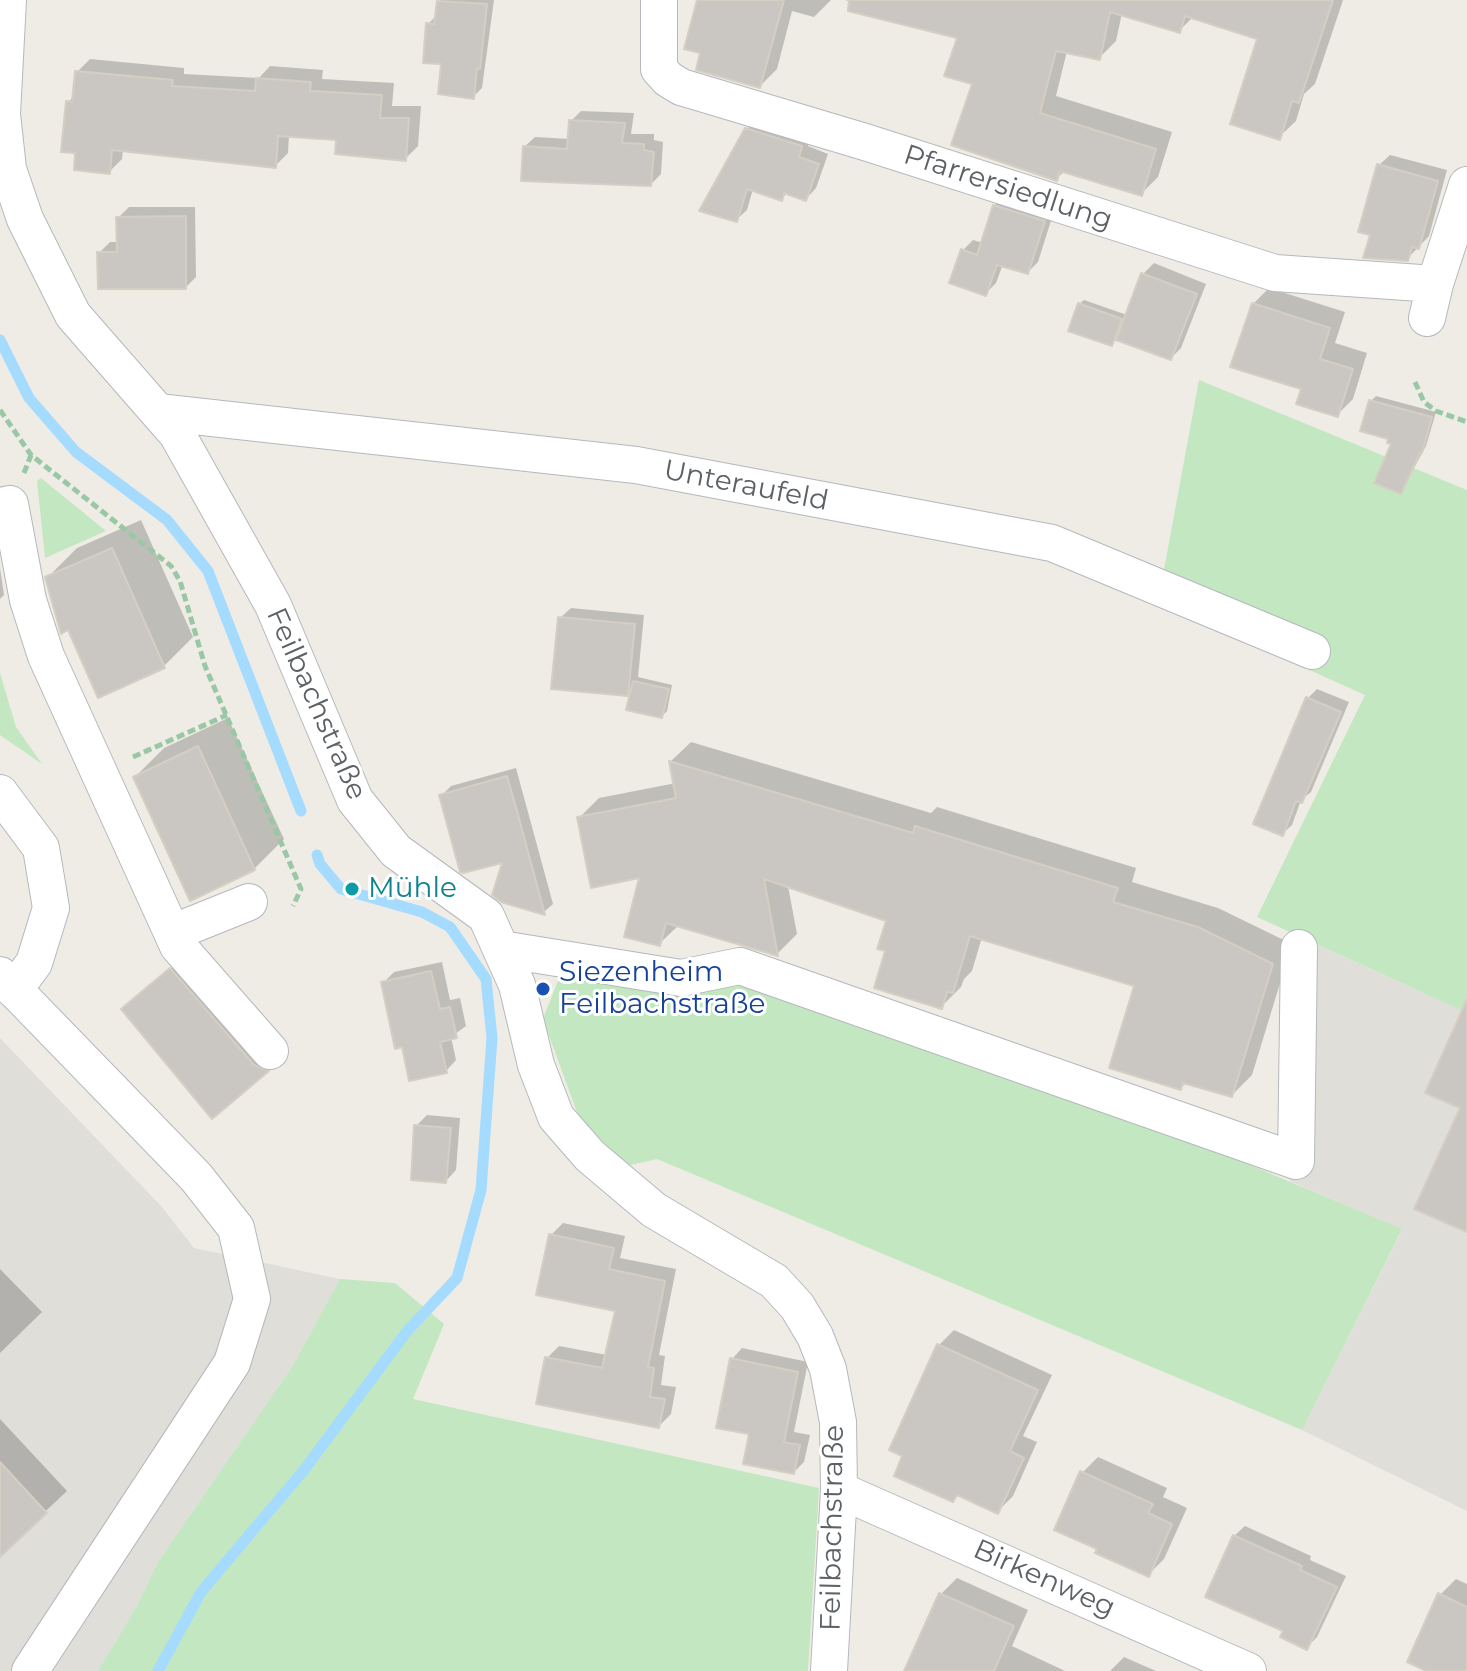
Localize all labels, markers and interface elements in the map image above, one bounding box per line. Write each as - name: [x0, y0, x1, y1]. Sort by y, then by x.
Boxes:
- street label: Pfarrersiedlung: [899, 138, 1117, 238]
- street label: Unteraufeld: [661, 454, 831, 518]
- street label: Feilbachstraße: [259, 603, 373, 805]
- place label: Mühle: [368, 872, 457, 906]
- marker: Mühle: [343, 880, 361, 898]
- place label: Siezenheim Feilbachstraße: [559, 956, 765, 1022]
- marker: Siezenheim Feilbachstraße: [534, 980, 552, 998]
- street label: Feilbachstraße: [814, 1425, 852, 1631]
- street label: Birkenweg: [968, 1533, 1120, 1625]

